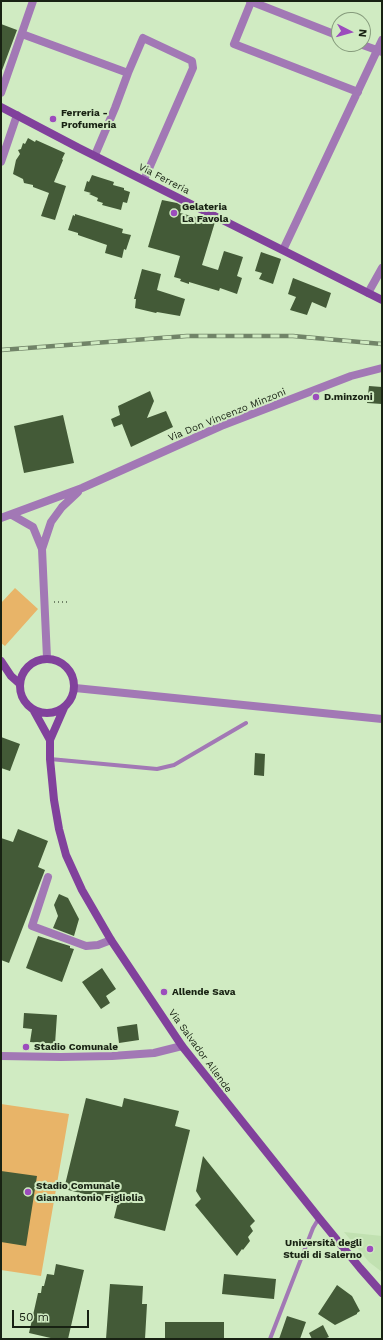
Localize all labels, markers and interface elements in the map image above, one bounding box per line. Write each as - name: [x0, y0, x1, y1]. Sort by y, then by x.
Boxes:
- north arrow: [331, 12, 371, 52]
- text: N: [356, 28, 369, 38]
- place label: Ferreria - Profumeria: [61, 107, 116, 130]
- marker: Ferreria - Profumeria: [48, 114, 58, 124]
- street label: Via Ferreria: [136, 161, 192, 197]
- place label: Gelateria La Favola: [182, 201, 229, 224]
- marker: Gelateria La Favola: [169, 208, 179, 218]
- street label: Via Don Vincenzo Minzoni: [166, 386, 288, 444]
- place label: D.minzoni: [324, 391, 373, 403]
- marker: D.minzoni: [311, 392, 321, 402]
- place label: Allende Sava: [172, 986, 235, 998]
- marker: Allende Sava: [159, 987, 169, 997]
- street label: Via Salvador Allende: [166, 1007, 234, 1095]
- place label: Stadio Comunale: [34, 1041, 118, 1053]
- marker: Stadio Comunale: [21, 1042, 31, 1052]
- place label: Stadio Comunale Giannantonio Figliolia: [36, 1180, 143, 1204]
- marker: Stadio Comunale Giannantonio Figliolia: [23, 1187, 33, 1197]
- place label: Università degli Studi di Salerno: [283, 1237, 362, 1260]
- marker: Università degli Studi di Salerno: [365, 1244, 375, 1254]
- scale bar: [14, 1302, 91, 1328]
- text: 50 m: [19, 1310, 49, 1324]

